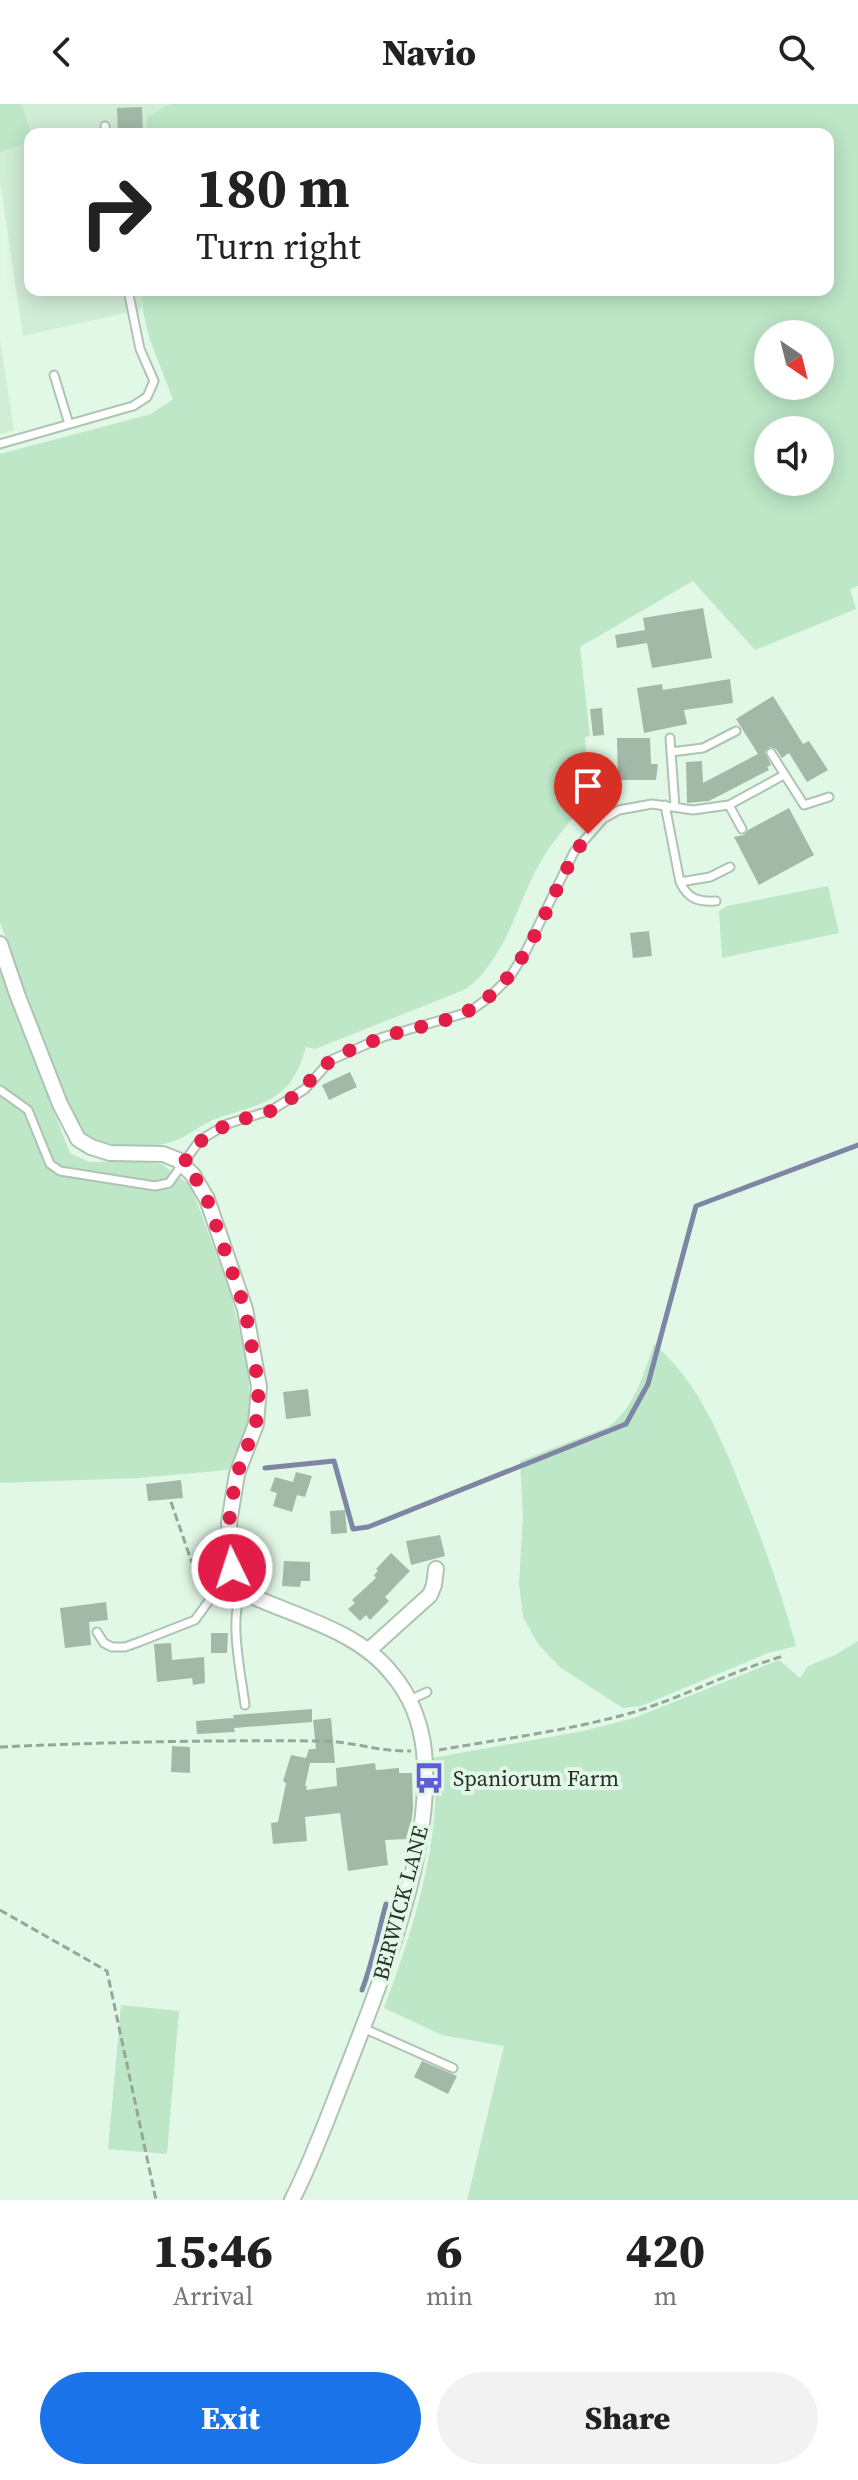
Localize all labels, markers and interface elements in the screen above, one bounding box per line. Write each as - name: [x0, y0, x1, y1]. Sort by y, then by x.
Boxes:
- text: Navio: [382, 28, 476, 77]
- icon: back: [40, 30, 84, 74]
- icon: search: [774, 30, 818, 74]
- text: 180 m: [196, 149, 350, 226]
- icon: right: [64, 160, 168, 264]
- text: Turn right: [196, 222, 361, 271]
- north arrow: [754, 320, 834, 400]
- map controls: [754, 320, 834, 496]
- button: sound: [754, 416, 834, 496]
- pin: [554, 752, 622, 834]
- icon: arrive: [566, 764, 610, 808]
- position arrow: [190, 1526, 274, 1610]
- bus stop icon: Spaniorum Farm: [412, 1761, 446, 1795]
- place label: Spaniorum Farm: [453, 1763, 619, 1793]
- street label: BERWICK LANE: [365, 1822, 435, 1984]
- text: 15:46: [153, 2217, 273, 2283]
- text: 6: [436, 2217, 463, 2283]
- text: 420: [626, 2217, 705, 2283]
- text: Arrival: [173, 2278, 253, 2314]
- text: min: [426, 2278, 473, 2314]
- text: m: [654, 2278, 677, 2314]
- button: Exit: [40, 2372, 421, 2464]
- button: Share: [437, 2372, 818, 2464]

